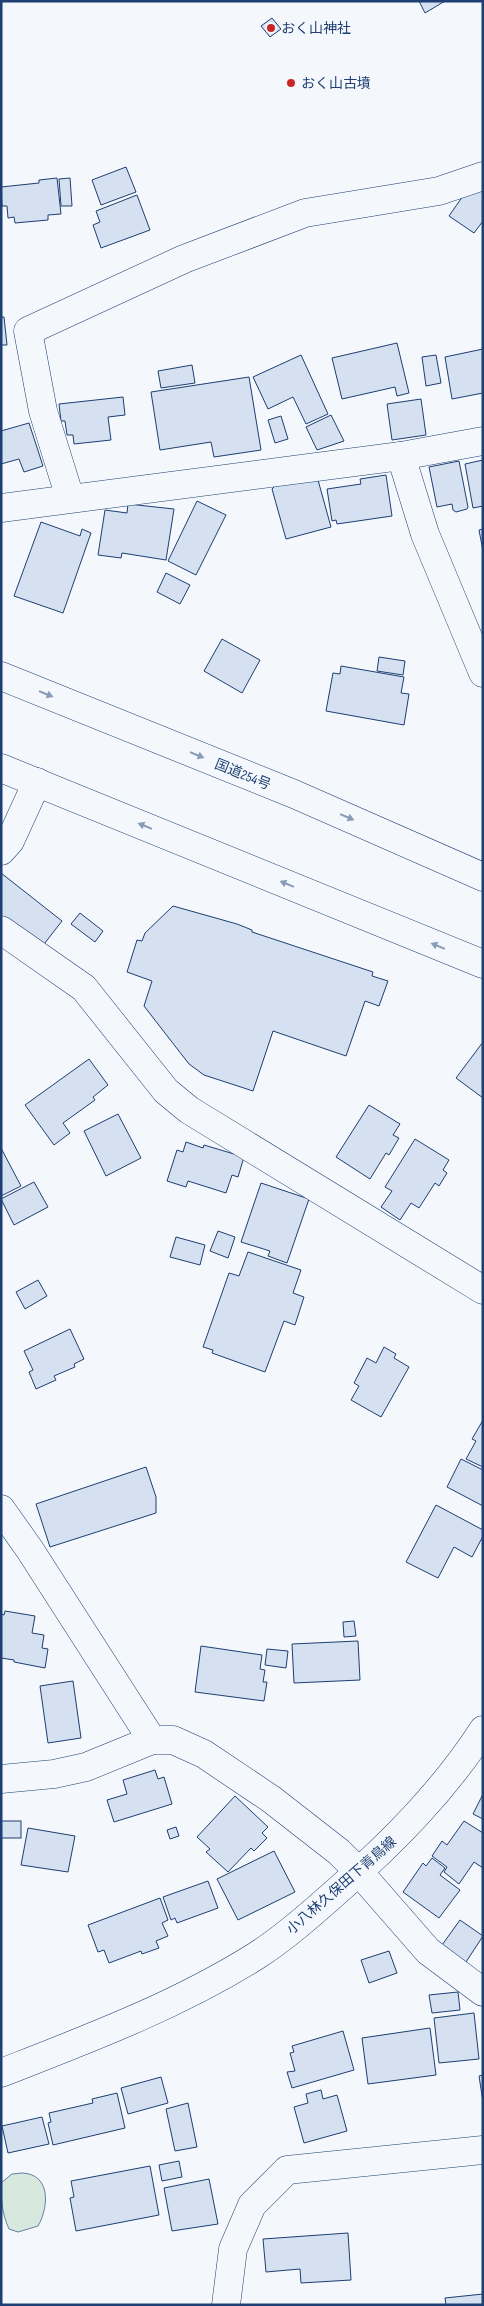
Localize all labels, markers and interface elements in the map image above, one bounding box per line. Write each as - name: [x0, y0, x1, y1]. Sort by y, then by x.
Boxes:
- place label: おく山神社: [281, 20, 351, 37]
- marker: おく山神社: [265, 22, 277, 34]
- place label: おく山古墳: [301, 75, 371, 92]
- marker: おく山古墳: [285, 77, 297, 89]
- one-way arrow: [39, 691, 54, 698]
- one-way arrow: [190, 751, 205, 759]
- street label: 国道254号: [212, 755, 273, 793]
- one-way arrow: [340, 814, 354, 822]
- one-way arrow: [137, 822, 152, 829]
- one-way arrow: [280, 880, 294, 888]
- one-way arrow: [431, 941, 445, 949]
- street label: 小八林久保田下青鳥線: [283, 1833, 400, 1938]

